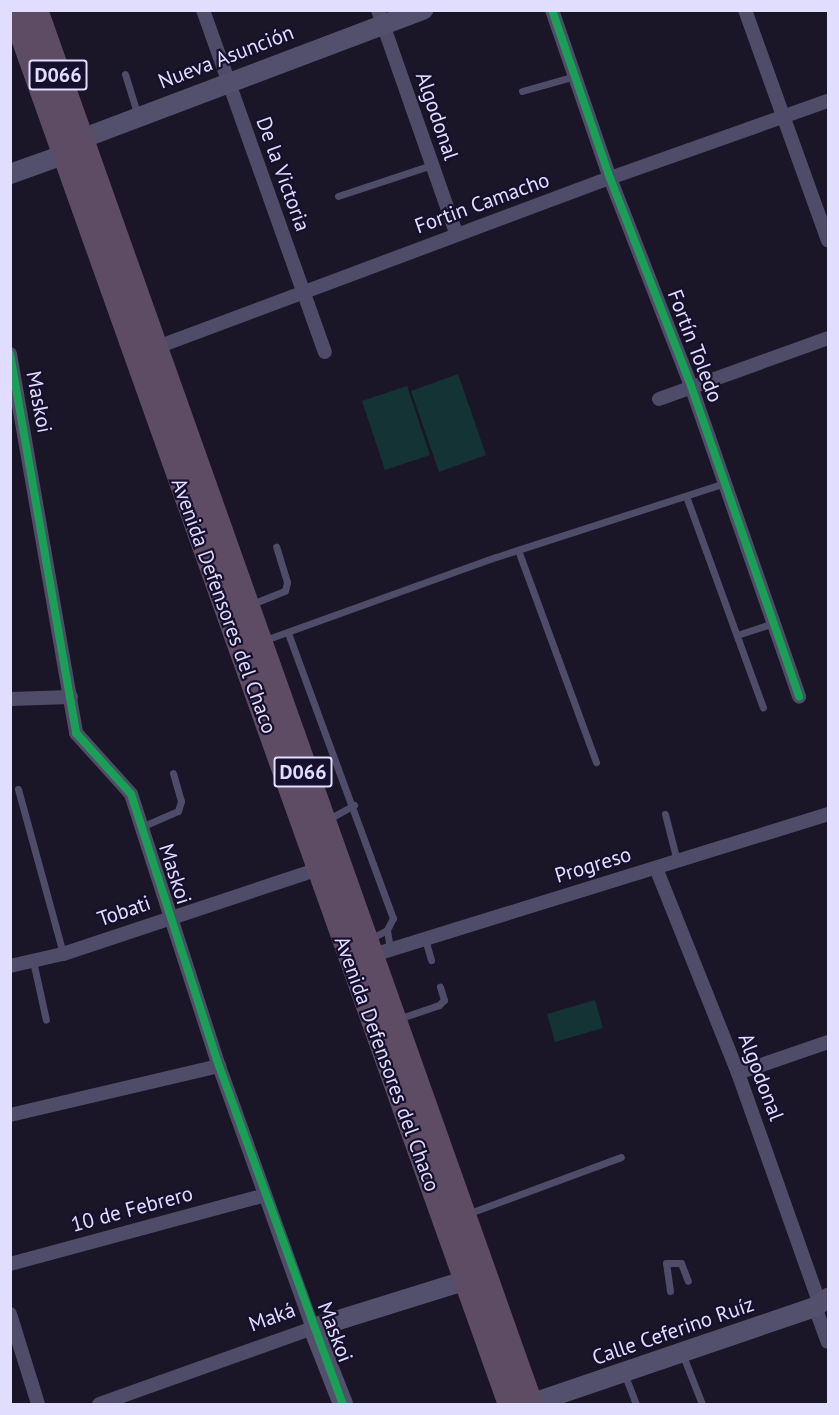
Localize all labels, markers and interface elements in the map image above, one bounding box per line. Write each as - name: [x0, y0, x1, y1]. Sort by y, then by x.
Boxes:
- street label: Nueva Asunción: [154, 20, 298, 94]
- road number: D066: [28, 58, 88, 92]
- street label: Algodonal: [410, 69, 464, 163]
- street label: De la Victoria: [251, 113, 315, 235]
- street label: Fortin Camacho: [411, 167, 553, 239]
- street label: Fortín Toledo: [662, 286, 728, 406]
- street label: Maskoi: [21, 369, 57, 435]
- street label: Avenida Defensores del Chaco: [166, 475, 282, 737]
- road number: D066: [273, 755, 333, 789]
- street label: Maskoi: [153, 840, 197, 908]
- street label: Progreso: [552, 841, 634, 889]
- street label: Tobati: [94, 890, 154, 932]
- street label: Avenida Defensores del Chaco: [329, 933, 445, 1195]
- street label: Algodonal: [733, 1030, 789, 1124]
- street label: 10 de Febrero: [68, 1181, 196, 1237]
- street label: Calle Ceferino Ruíz: [589, 1292, 757, 1370]
- street label: Maká: [245, 1297, 299, 1337]
- street label: Maskoi: [312, 1298, 358, 1366]

